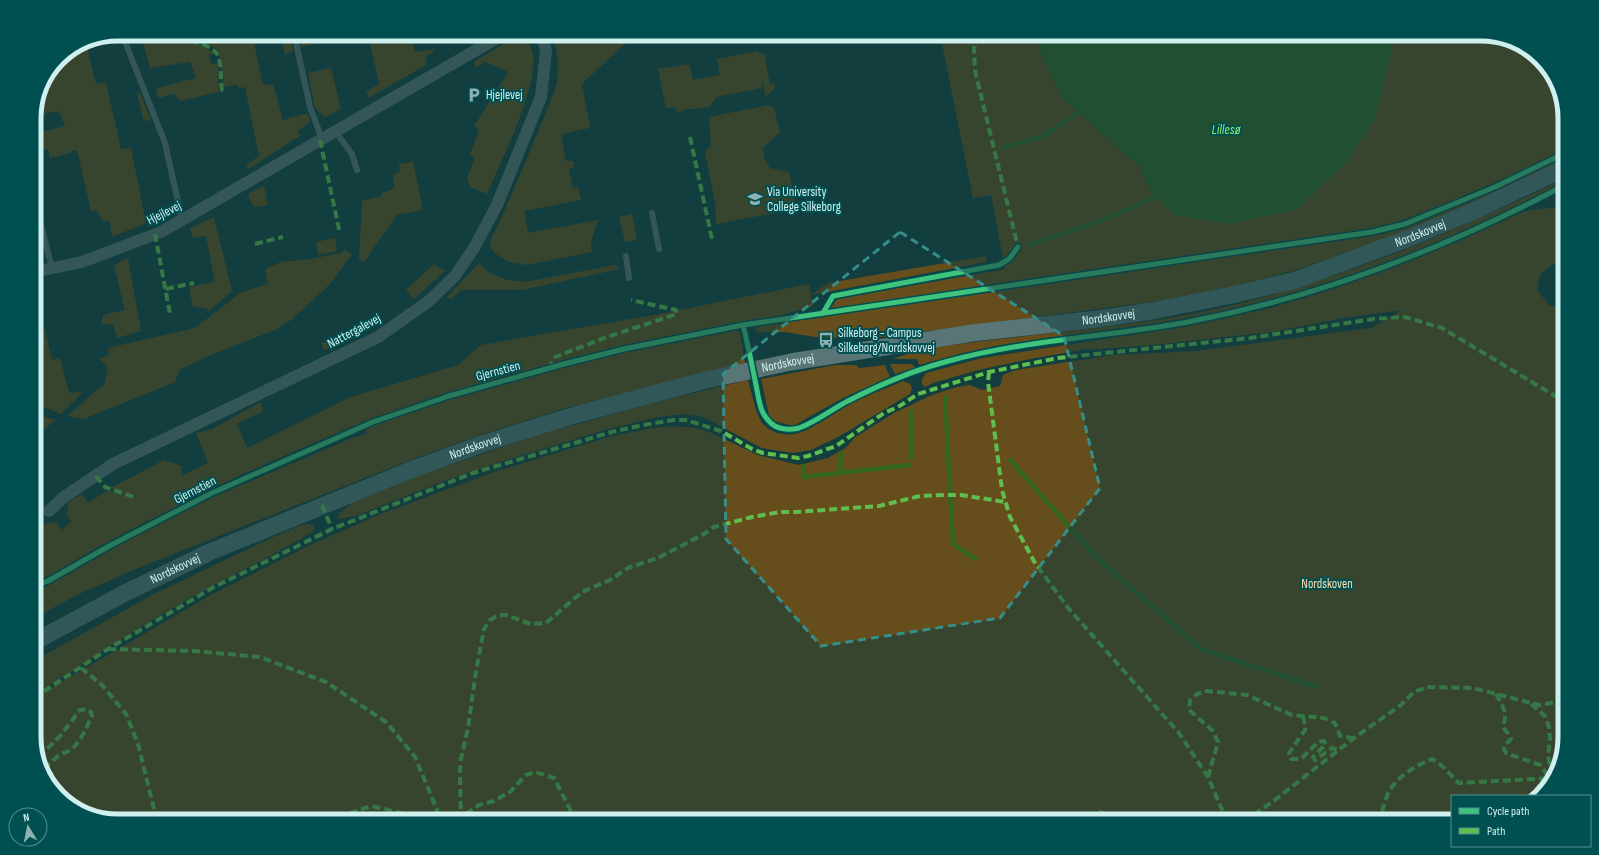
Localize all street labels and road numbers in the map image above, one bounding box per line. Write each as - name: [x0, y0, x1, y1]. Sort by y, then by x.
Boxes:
- street label: Hjejlevej: [144, 198, 184, 228]
- street label: Nordskovvej: [1393, 216, 1448, 251]
- street label: Nordskovvej: [1081, 306, 1136, 329]
- street label: Nattergalevej: [325, 310, 383, 352]
- street label: Nordskovvej: [760, 350, 815, 376]
- street label: Gjernstien: [474, 357, 522, 385]
- street label: Nordskovvej: [447, 431, 503, 463]
- street label: Gjernstien: [171, 473, 219, 507]
- street label: Nordskovvej: [148, 550, 203, 588]

